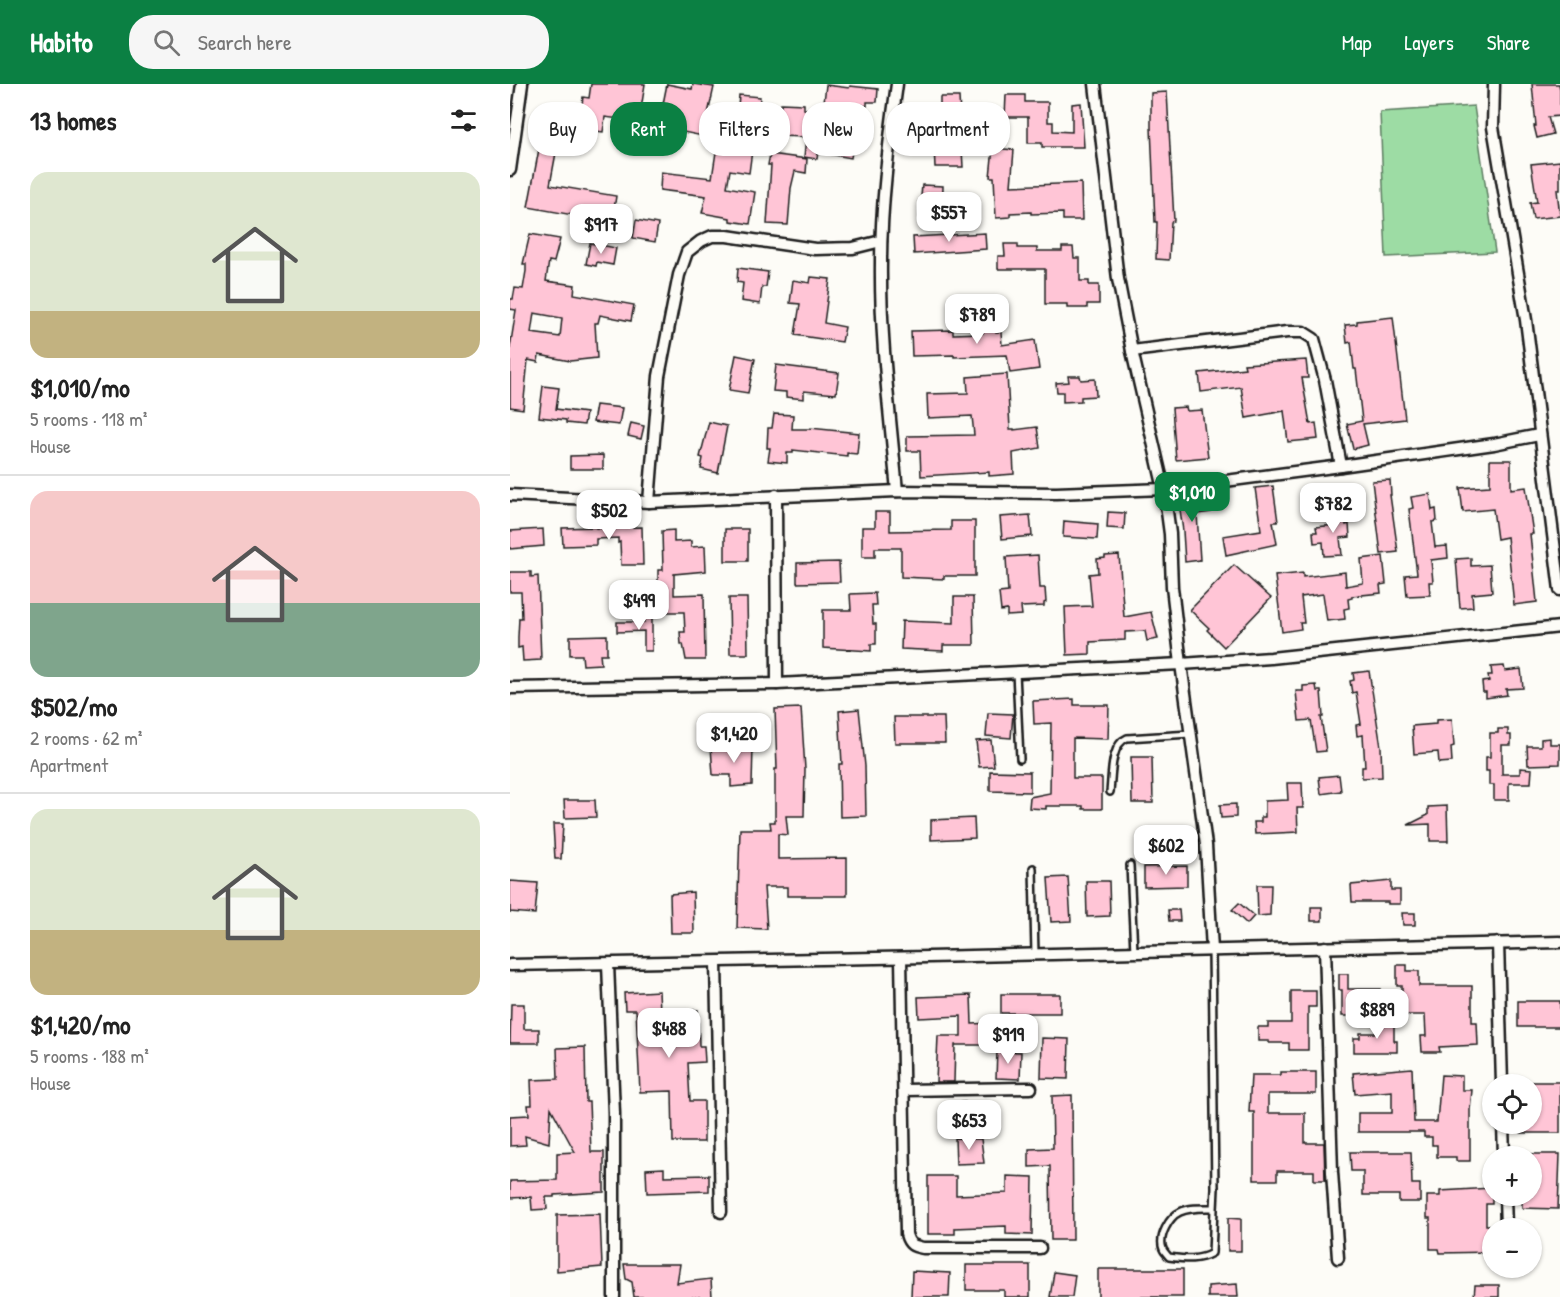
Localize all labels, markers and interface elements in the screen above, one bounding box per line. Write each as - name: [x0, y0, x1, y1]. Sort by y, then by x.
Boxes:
- search box: [129, 15, 549, 69]
- text: Habito: [30, 23, 93, 61]
- icon: search: [150, 26, 183, 59]
- text: Search here: [198, 27, 292, 57]
- text: Map: [1342, 28, 1371, 57]
- text: Layers: [1404, 28, 1454, 57]
- text: Share: [1487, 28, 1530, 57]
- chip: Buy: [528, 102, 598, 156]
- chip: Rent: [610, 102, 687, 156]
- chip: Filters: [699, 102, 790, 156]
- chip: New: [802, 102, 874, 156]
- chip: Apartment: [886, 102, 1010, 156]
- text: 13 homes: [30, 103, 117, 138]
- icon: filters: [447, 104, 480, 137]
- pin: $557: [913, 192, 985, 243]
- text: $557: [931, 198, 967, 225]
- pin: $917: [565, 204, 637, 255]
- text: $917: [584, 210, 618, 237]
- icon: home: [201, 211, 309, 319]
- pin: $789: [941, 294, 1013, 345]
- text: $789: [959, 300, 995, 327]
- text: $1,010/mo: [30, 370, 130, 405]
- text: 5 rooms · 118 m²: [30, 405, 147, 432]
- text: House: [30, 432, 71, 459]
- pin: $1,010: [1143, 472, 1241, 523]
- text: $1,010: [1169, 478, 1215, 505]
- pin: $782: [1297, 483, 1369, 534]
- text: $782: [1314, 489, 1352, 516]
- pin: $502: [573, 490, 645, 541]
- text: $502: [591, 496, 627, 523]
- icon: home: [201, 530, 309, 638]
- pin: $499: [603, 580, 675, 631]
- text: $499: [623, 586, 655, 613]
- text: $502/mo: [30, 689, 117, 724]
- pin: $1,420: [685, 713, 783, 764]
- text: $1,420: [710, 719, 758, 746]
- text: 2 rooms · 62 m²: [30, 724, 142, 751]
- text: Apartment: [30, 751, 108, 778]
- pin: $602: [1130, 825, 1202, 876]
- text: $602: [1148, 831, 1184, 858]
- icon: home: [201, 848, 309, 956]
- pin: $889: [1341, 989, 1413, 1040]
- text: $889: [1360, 995, 1394, 1022]
- text: $1,420/mo: [30, 1007, 131, 1042]
- pin: $488: [633, 1008, 705, 1059]
- text: $488: [652, 1014, 686, 1041]
- pin: $919: [972, 1014, 1044, 1065]
- text: $919: [992, 1020, 1024, 1047]
- text: 5 rooms · 188 m²: [30, 1042, 149, 1069]
- text: House: [30, 1069, 71, 1096]
- map controls: [1482, 1074, 1542, 1278]
- button: locate: [1482, 1074, 1542, 1134]
- pin: $653: [933, 1100, 1005, 1151]
- text: $653: [951, 1106, 987, 1133]
- button: +: [1482, 1146, 1542, 1206]
- button: −: [1482, 1218, 1542, 1278]

